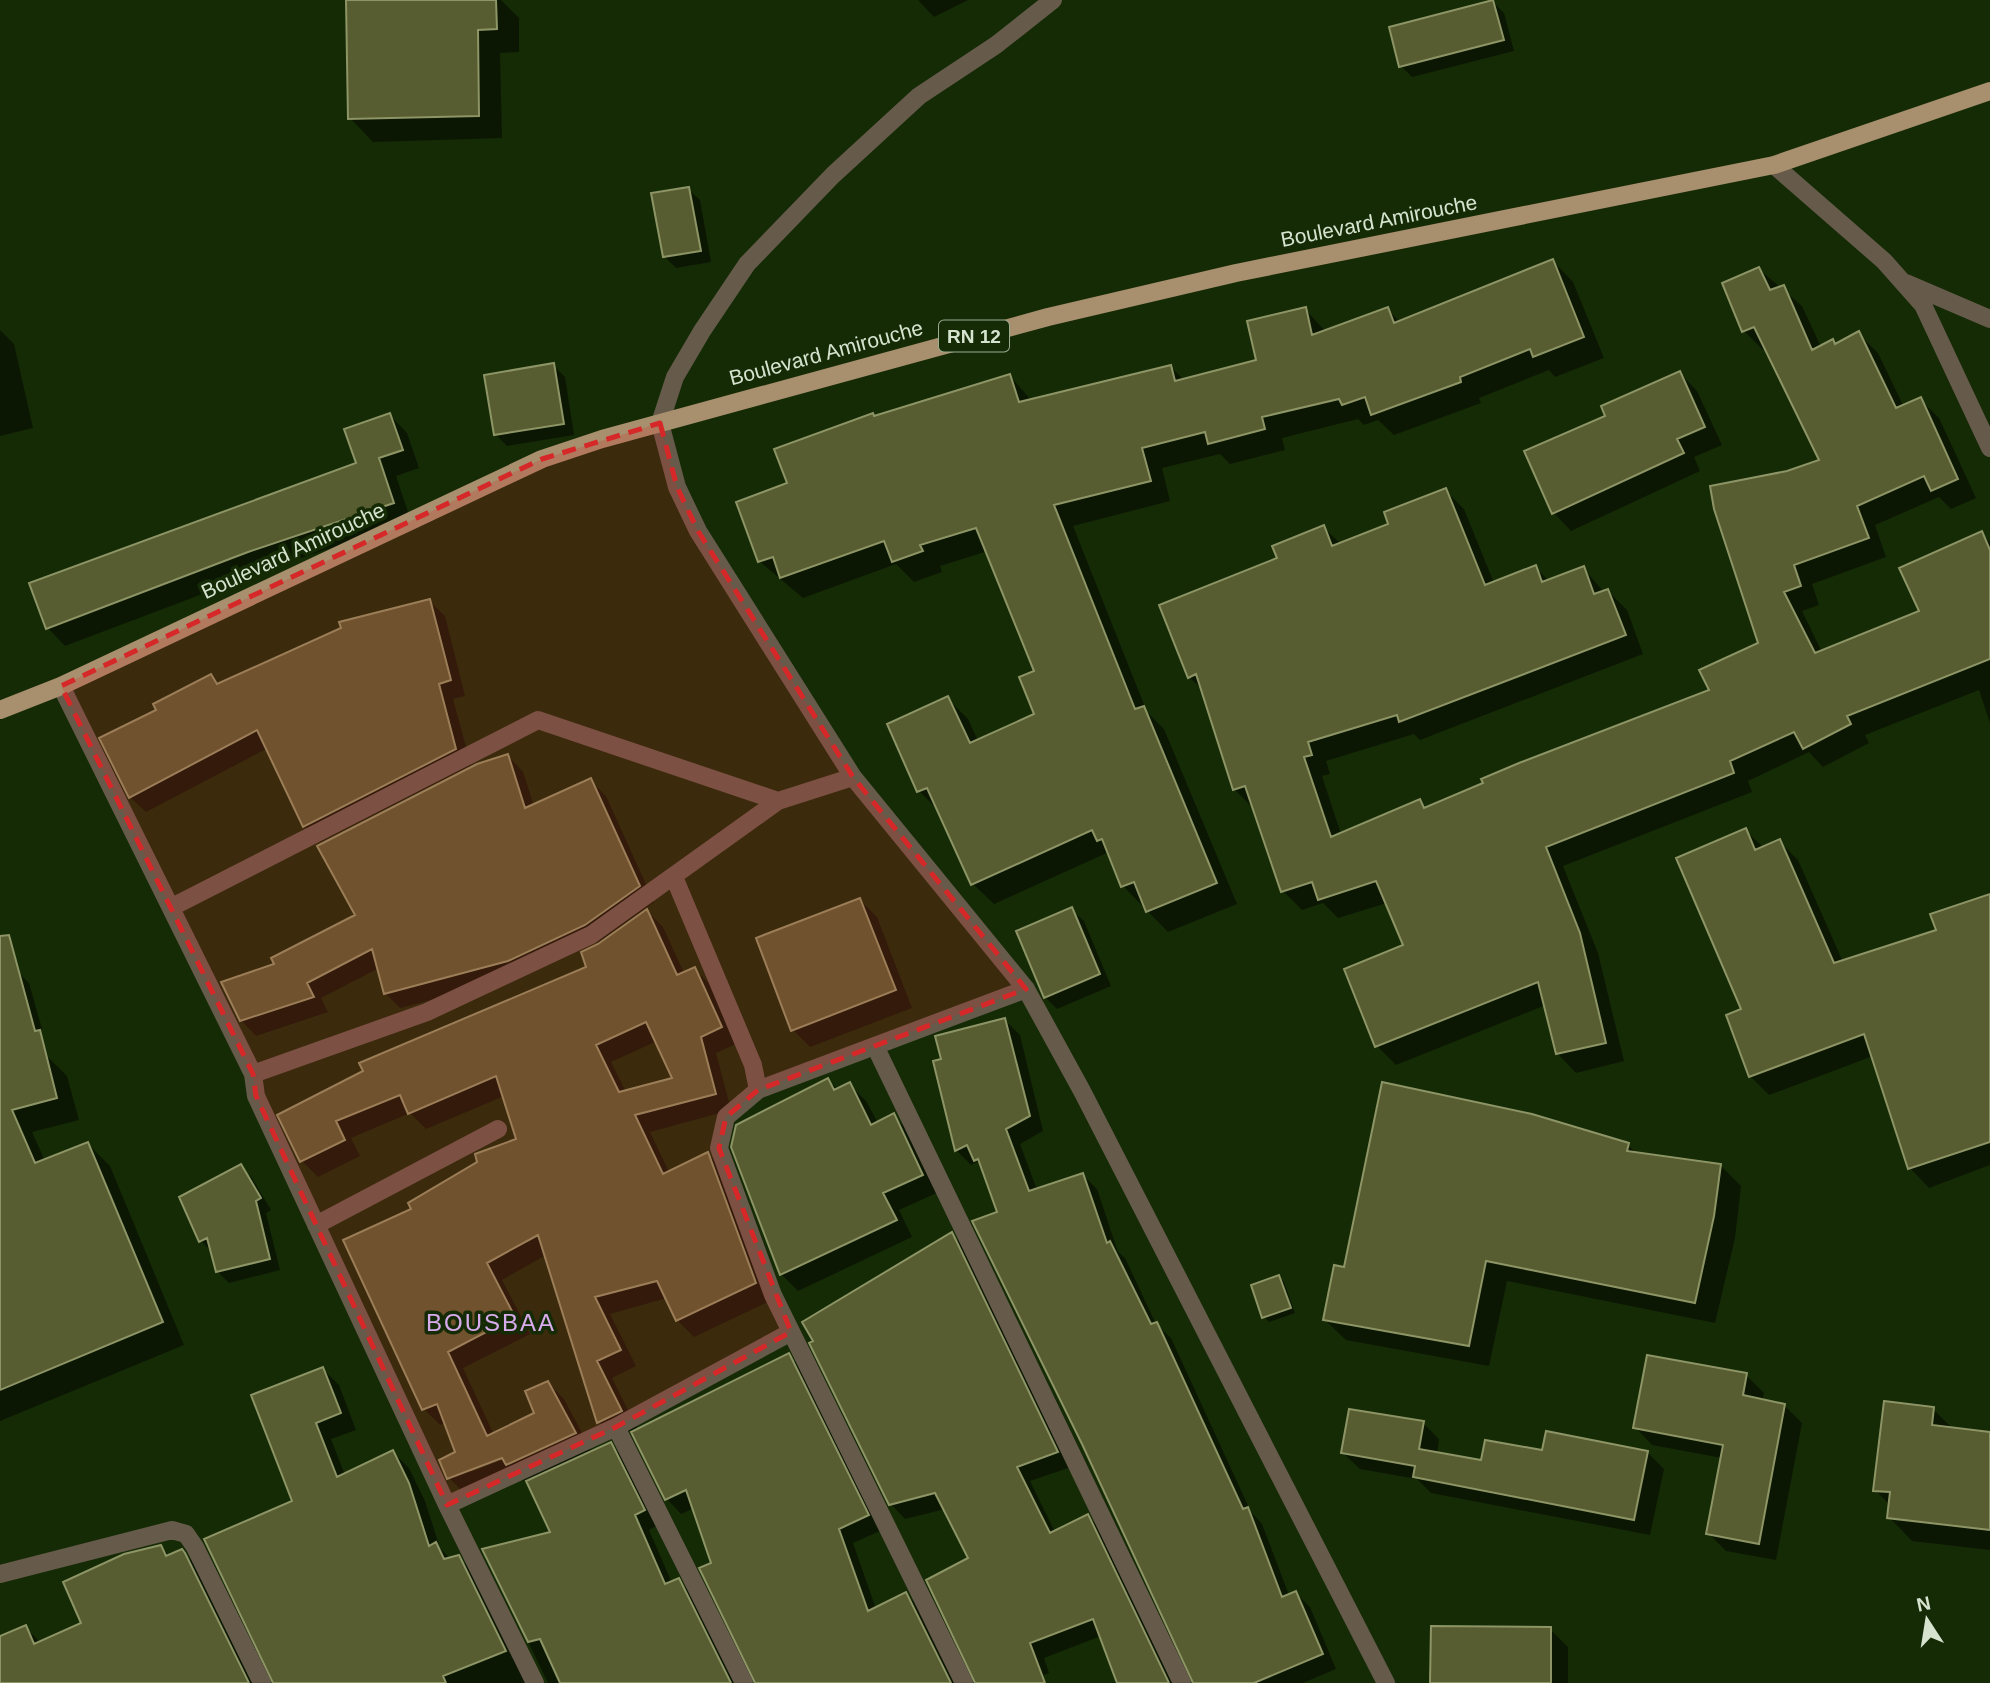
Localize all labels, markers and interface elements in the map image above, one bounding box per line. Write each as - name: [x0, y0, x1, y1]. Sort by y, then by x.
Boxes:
- street label: Boulevard Amirouche: [1279, 190, 1479, 251]
- street label: Boulevard Amirouche: [726, 316, 925, 389]
- road number: RN 12: [939, 320, 1009, 352]
- street label: Boulevard Amirouche: [197, 498, 388, 603]
- district label: BOUSBAA: [426, 1309, 556, 1336]
- north arrow: [1892, 1585, 1962, 1655]
- text: N: [1915, 1592, 1932, 1616]

